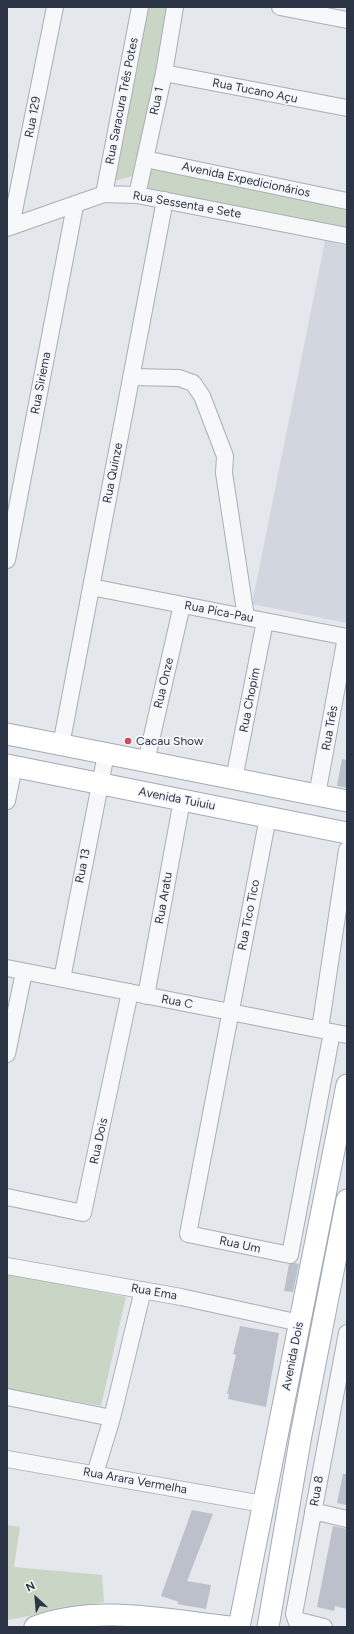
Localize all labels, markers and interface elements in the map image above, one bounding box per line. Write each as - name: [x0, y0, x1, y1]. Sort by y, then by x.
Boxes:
- street label: Rua Saracura Três Potes: [103, 36, 141, 166]
- street label: Rua Tucano Açu: [211, 76, 299, 106]
- street label: Rua 1: [147, 86, 167, 116]
- street label: Rua 129: [22, 95, 44, 139]
- street label: Avenida Expedicionários: [180, 159, 312, 201]
- street label: Rua Sessenta e Sete: [132, 188, 242, 222]
- street label: Rua Siriema: [28, 351, 54, 415]
- street label: Rua Quinze: [100, 442, 126, 504]
- street label: Rua Pica-Pau: [183, 598, 255, 626]
- street label: Rua Onze: [151, 656, 177, 710]
- street label: Rua Chopim: [237, 666, 263, 734]
- street label: Rua Três: [319, 704, 341, 752]
- place label: Cacau Show: [136, 734, 203, 748]
- marker: Cacau Show: [123, 736, 133, 746]
- street label: Avenida Tuiuiu: [137, 784, 217, 814]
- street label: Rua 13: [73, 848, 93, 884]
- street label: Rua Aratu: [152, 871, 176, 925]
- street label: Rua Tico Tico: [235, 878, 263, 952]
- street label: Rua C: [160, 992, 194, 1012]
- street label: Rua Dois: [87, 1117, 111, 1165]
- street label: Rua Um: [218, 1234, 262, 1256]
- street label: Rua Ema: [130, 1281, 178, 1303]
- street label: Avenida Dois: [279, 1320, 307, 1392]
- street label: Rua Arara Vermelha: [82, 1465, 188, 1497]
- street label: Rua 8: [307, 1475, 327, 1507]
- north arrow: [16, 1578, 56, 1618]
- text: N: [24, 1579, 37, 1594]

